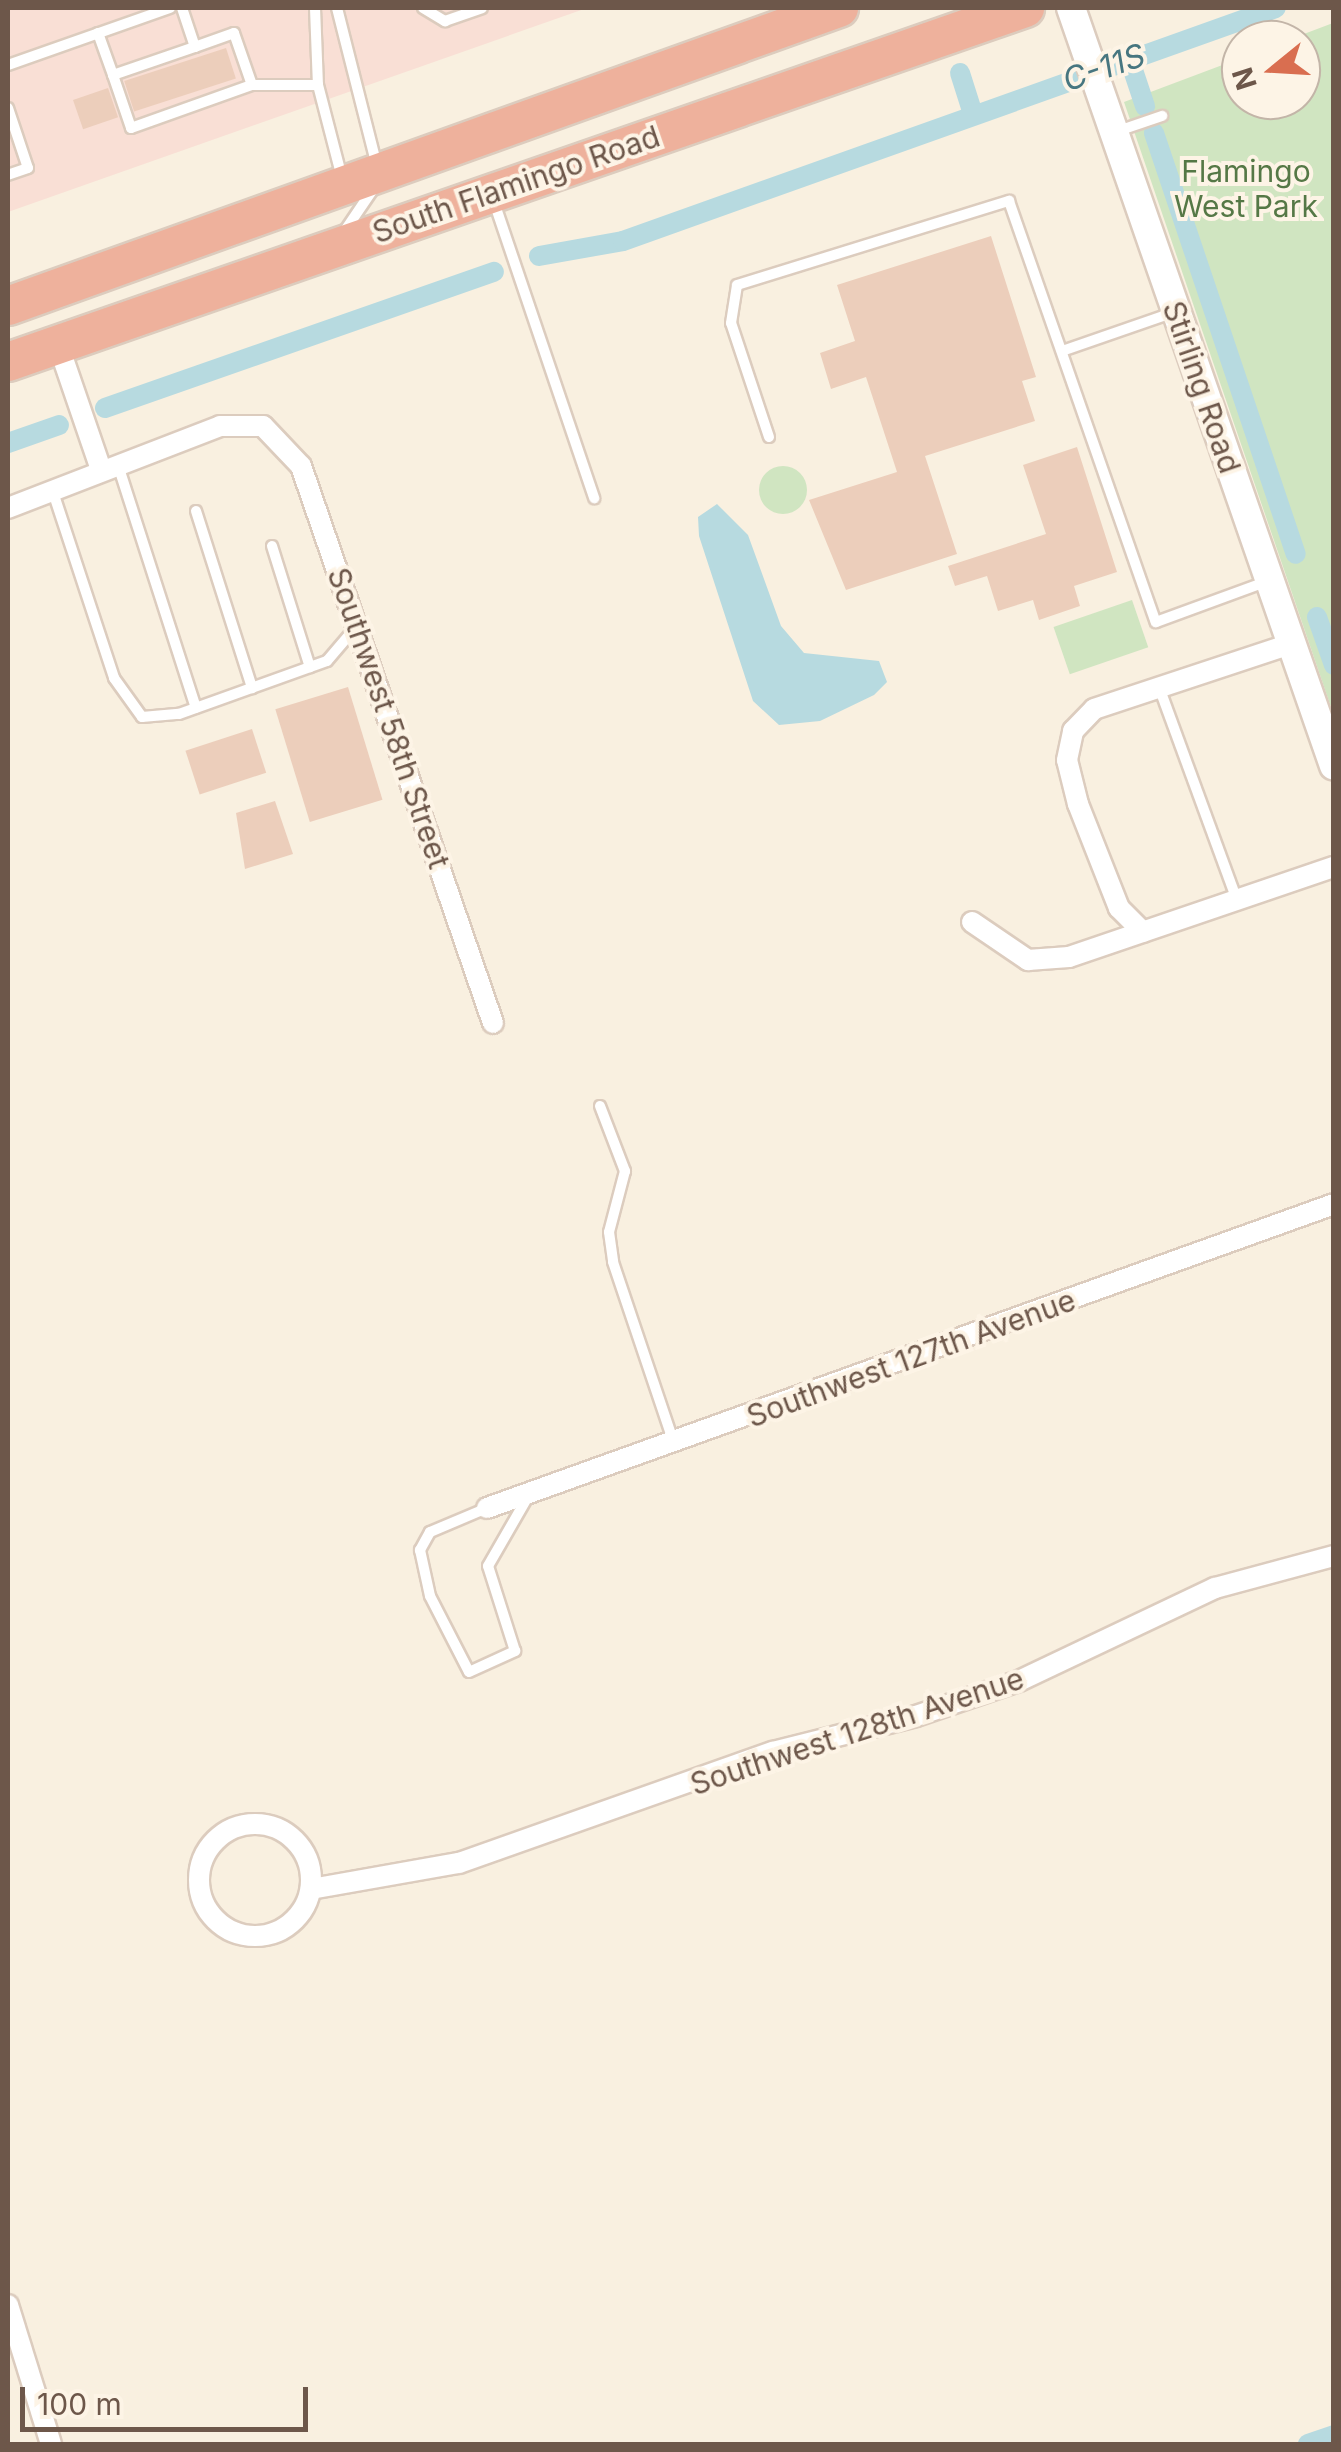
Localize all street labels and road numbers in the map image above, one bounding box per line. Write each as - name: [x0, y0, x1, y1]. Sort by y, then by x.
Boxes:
- street label: South Flamingo Road: [368, 118, 664, 250]
- street label: Stirling Road: [1156, 296, 1248, 478]
- street label: Southwest 58th Street: [321, 563, 457, 873]
- street label: Southwest 127th Avenue: [742, 1282, 1080, 1434]
- street label: Southwest 128th Avenue: [686, 1660, 1028, 1802]

